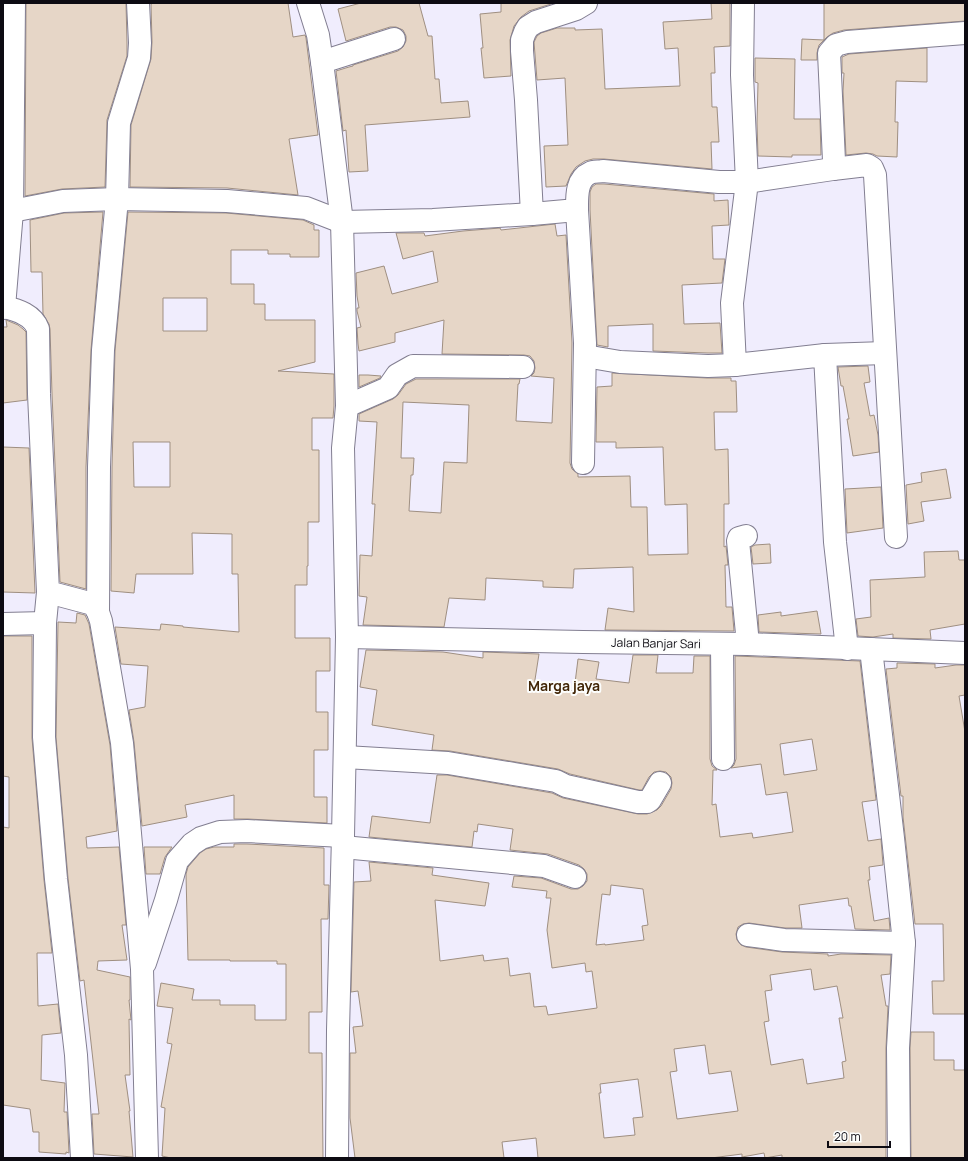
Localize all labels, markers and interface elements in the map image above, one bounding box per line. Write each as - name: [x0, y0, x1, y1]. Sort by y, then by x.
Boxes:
- street label: Jalan Banjar Sari: [611, 634, 701, 652]
- district label: Marga jaya: [528, 676, 600, 695]
- scale bar: [828, 1123, 890, 1149]
- text: 20 m: [834, 1128, 861, 1145]

